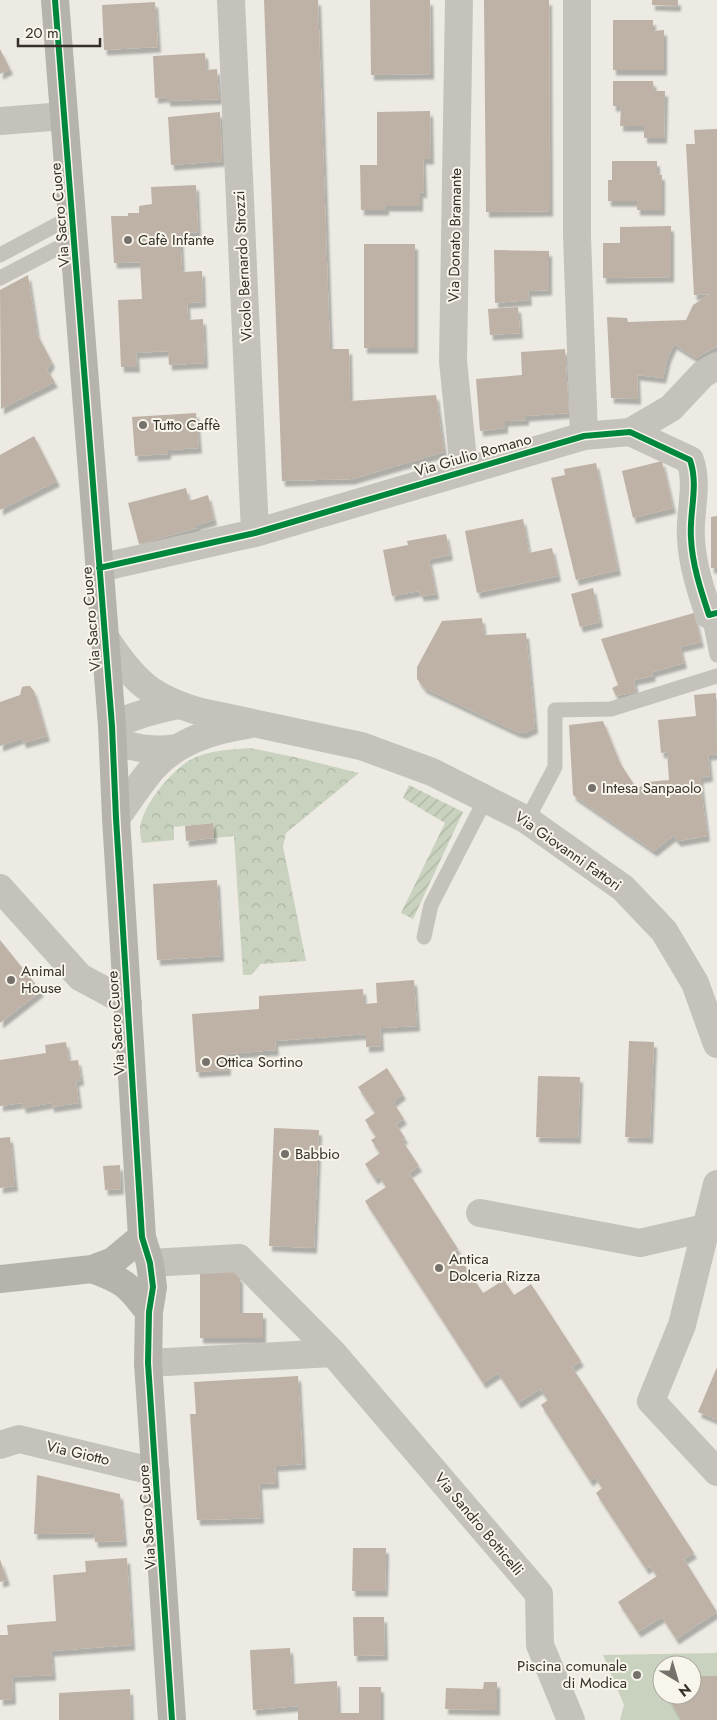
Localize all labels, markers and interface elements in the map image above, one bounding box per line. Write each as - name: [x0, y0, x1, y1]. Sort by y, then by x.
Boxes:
- scale bar: [18, 15, 100, 47]
- text: 20 m: [25, 22, 59, 44]
- street label: Via Sacro Cuore: [44, 162, 76, 268]
- street label: Via Donato Bramante: [443, 167, 467, 302]
- street label: Vicolo Bernardo Strozzi: [228, 190, 258, 342]
- place label: Cafè Infante: [138, 229, 215, 251]
- marker: Cafè Infante: [122, 234, 134, 246]
- place label: Tutto Caffè: [153, 414, 221, 436]
- marker: Tutto Caffè: [137, 419, 149, 431]
- street label: Via Giulio Romano: [412, 428, 534, 482]
- street label: Via Sacro Cuore: [75, 566, 107, 672]
- place label: Intesa Sanpaolo: [602, 777, 702, 799]
- marker: Intesa Sanpaolo: [586, 782, 598, 794]
- street label: Via Giovanni Fattori: [510, 806, 626, 896]
- place label: Animal House: [21, 960, 65, 999]
- street label: Via Sacro Cuore: [101, 970, 131, 1076]
- marker: Animal House: [5, 974, 17, 986]
- place label: Ottica Sortino: [216, 1051, 303, 1073]
- marker: Ottica Sortino: [200, 1056, 212, 1068]
- place label: Babbio: [295, 1143, 340, 1165]
- marker: Babbio: [279, 1148, 291, 1160]
- place label: Antica Dolceria Rizza: [449, 1248, 540, 1287]
- marker: Antica Dolceria Rizza: [433, 1262, 445, 1274]
- street label: Via Giotto: [44, 1435, 112, 1471]
- street label: Via Sacro Cuore: [132, 1464, 162, 1570]
- street label: Via Sandro Botticelli: [429, 1468, 529, 1580]
- place label: Piscina comunale di Modica: [517, 1655, 627, 1694]
- north arrow: [652, 1655, 702, 1705]
- marker: Piscina comunale di Modica: [631, 1669, 643, 1681]
- text: N: [674, 1679, 696, 1702]

